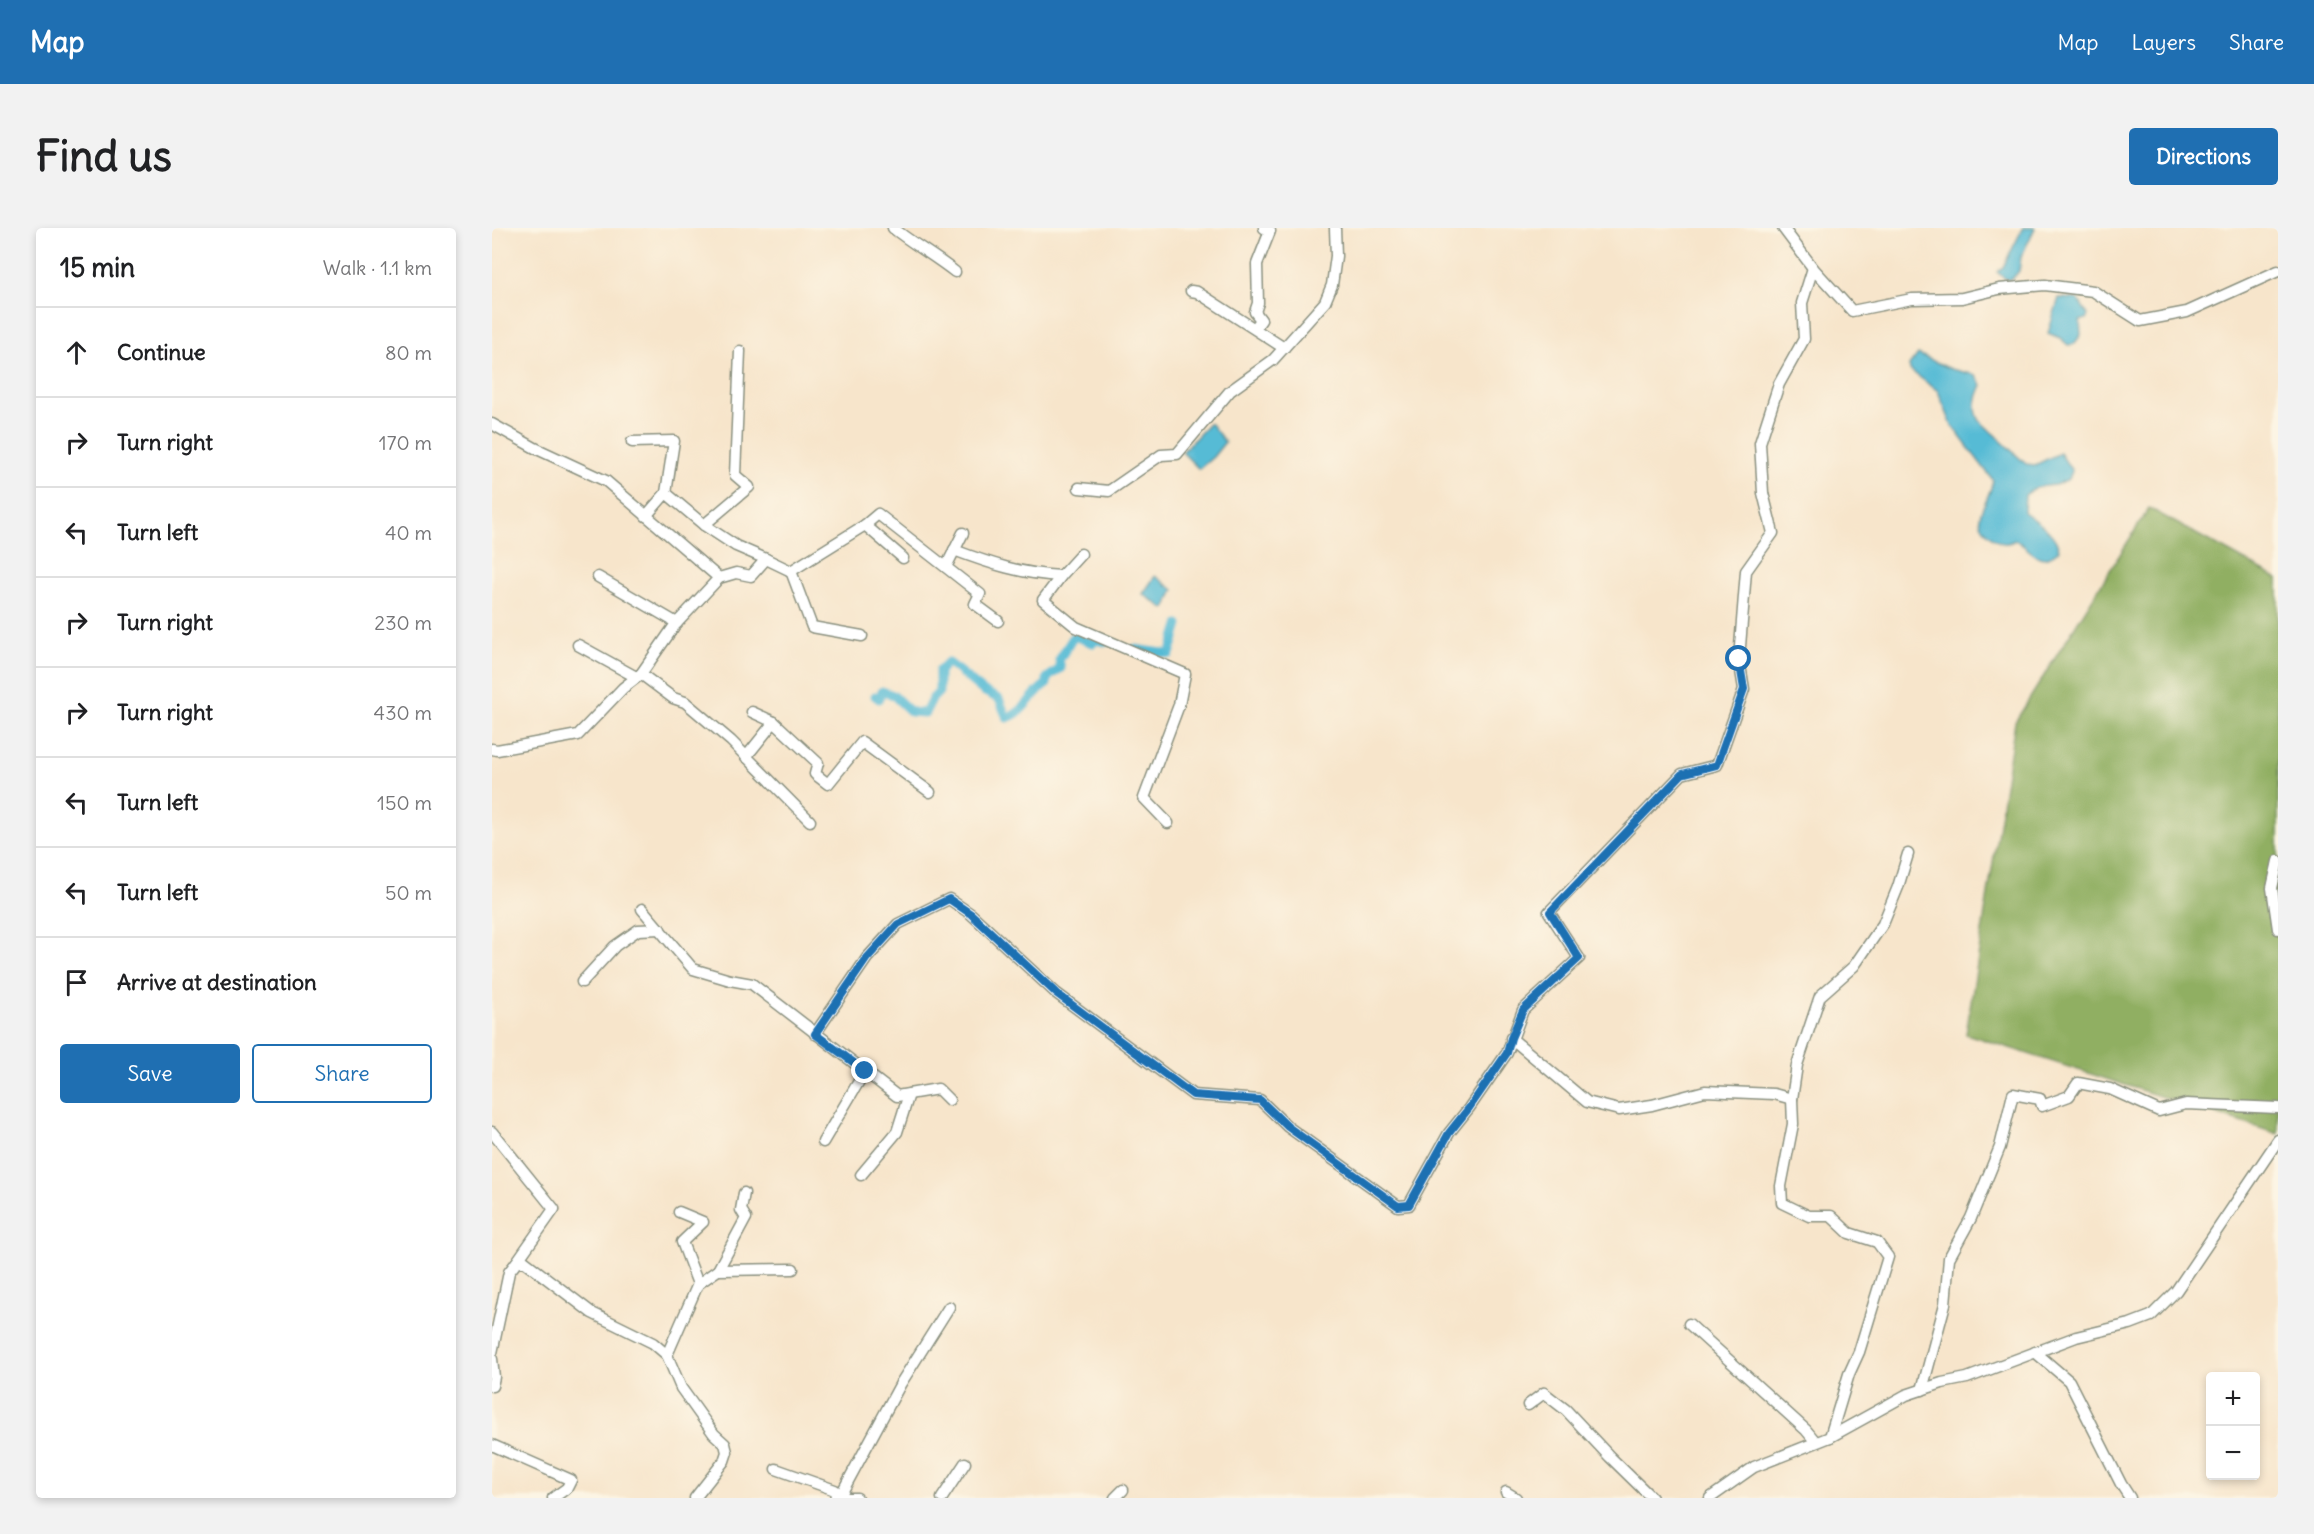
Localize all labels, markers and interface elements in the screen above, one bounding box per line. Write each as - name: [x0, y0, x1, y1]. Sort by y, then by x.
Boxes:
- text: Map: [30, 24, 84, 60]
- text: Map: [2058, 29, 2098, 56]
- text: Layers: [2131, 29, 2196, 56]
- text: Share: [2229, 29, 2284, 56]
- button: Directions: [2129, 128, 2278, 185]
- text: Find us: [36, 130, 172, 182]
- text: 15 min: [60, 251, 135, 284]
- text: Walk · 1.1 km: [323, 255, 432, 280]
- icon: ahead: [60, 336, 93, 369]
- text: Continue: [117, 338, 206, 366]
- text: 80 m: [385, 340, 432, 365]
- icon: right: [60, 426, 93, 459]
- text: Turn right: [117, 428, 213, 456]
- text: 170 m: [379, 430, 432, 455]
- icon: left: [60, 516, 93, 549]
- text: Turn left: [117, 518, 198, 546]
- text: 40 m: [385, 520, 432, 545]
- icon: right: [60, 606, 93, 639]
- text: Turn right: [117, 608, 213, 636]
- text: 230 m: [374, 610, 432, 635]
- route start: [1725, 645, 1751, 671]
- icon: right: [60, 696, 93, 729]
- text: Turn right: [117, 698, 213, 726]
- text: 430 m: [374, 700, 432, 725]
- icon: left: [60, 786, 93, 819]
- text: Turn left: [117, 788, 198, 816]
- text: 150 m: [377, 790, 432, 815]
- icon: left: [60, 876, 93, 909]
- text: Turn left: [117, 878, 198, 906]
- text: 50 m: [385, 880, 432, 905]
- icon: arrive: [60, 966, 93, 999]
- text: Arrive at destination: [117, 968, 317, 996]
- button: Save: [60, 1044, 240, 1103]
- button: Share: [252, 1044, 432, 1103]
- route end: [851, 1057, 877, 1083]
- map controls: [2206, 1372, 2260, 1480]
- button: +: [2206, 1372, 2260, 1426]
- button: −: [2206, 1426, 2260, 1480]

